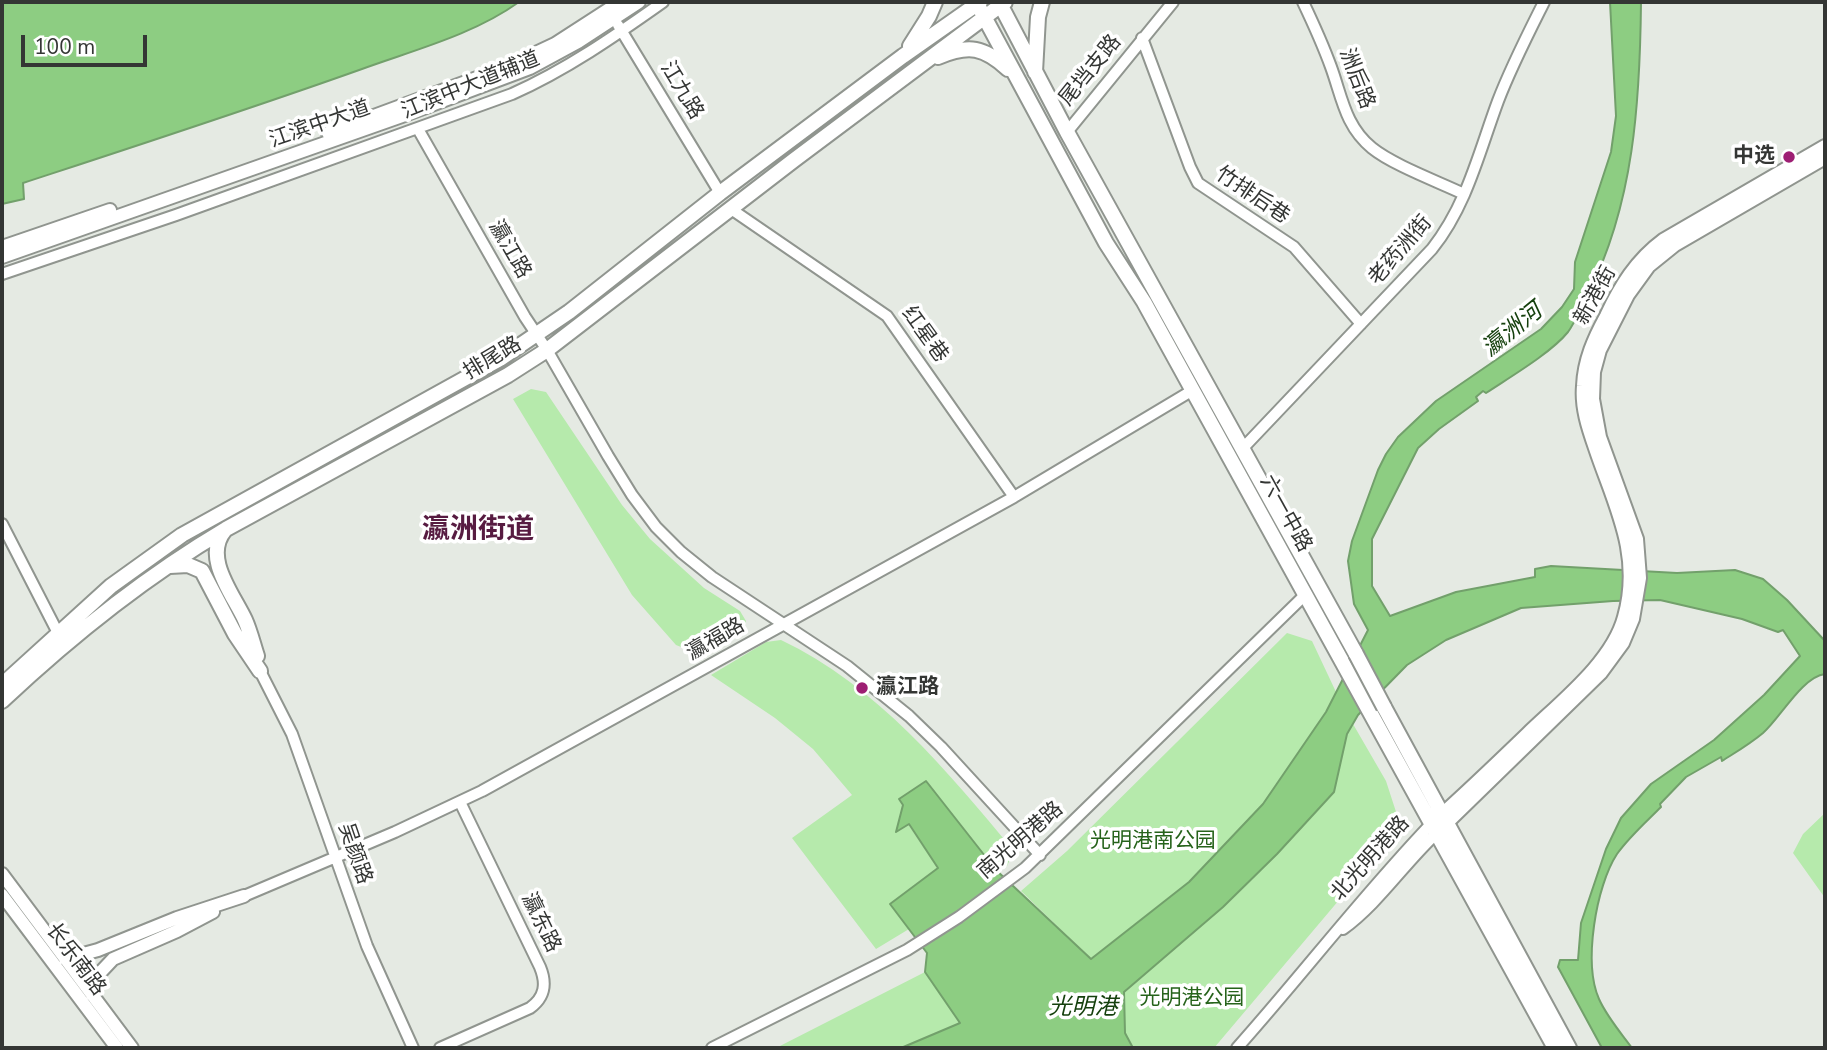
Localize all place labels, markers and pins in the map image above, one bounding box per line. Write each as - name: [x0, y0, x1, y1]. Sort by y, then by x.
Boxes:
- place label: 中选: [1733, 144, 1775, 170]
- marker: 中选: [1781, 149, 1797, 165]
- place label: 瀛江路: [876, 675, 939, 701]
- marker: 瀛江路: [854, 680, 870, 696]

